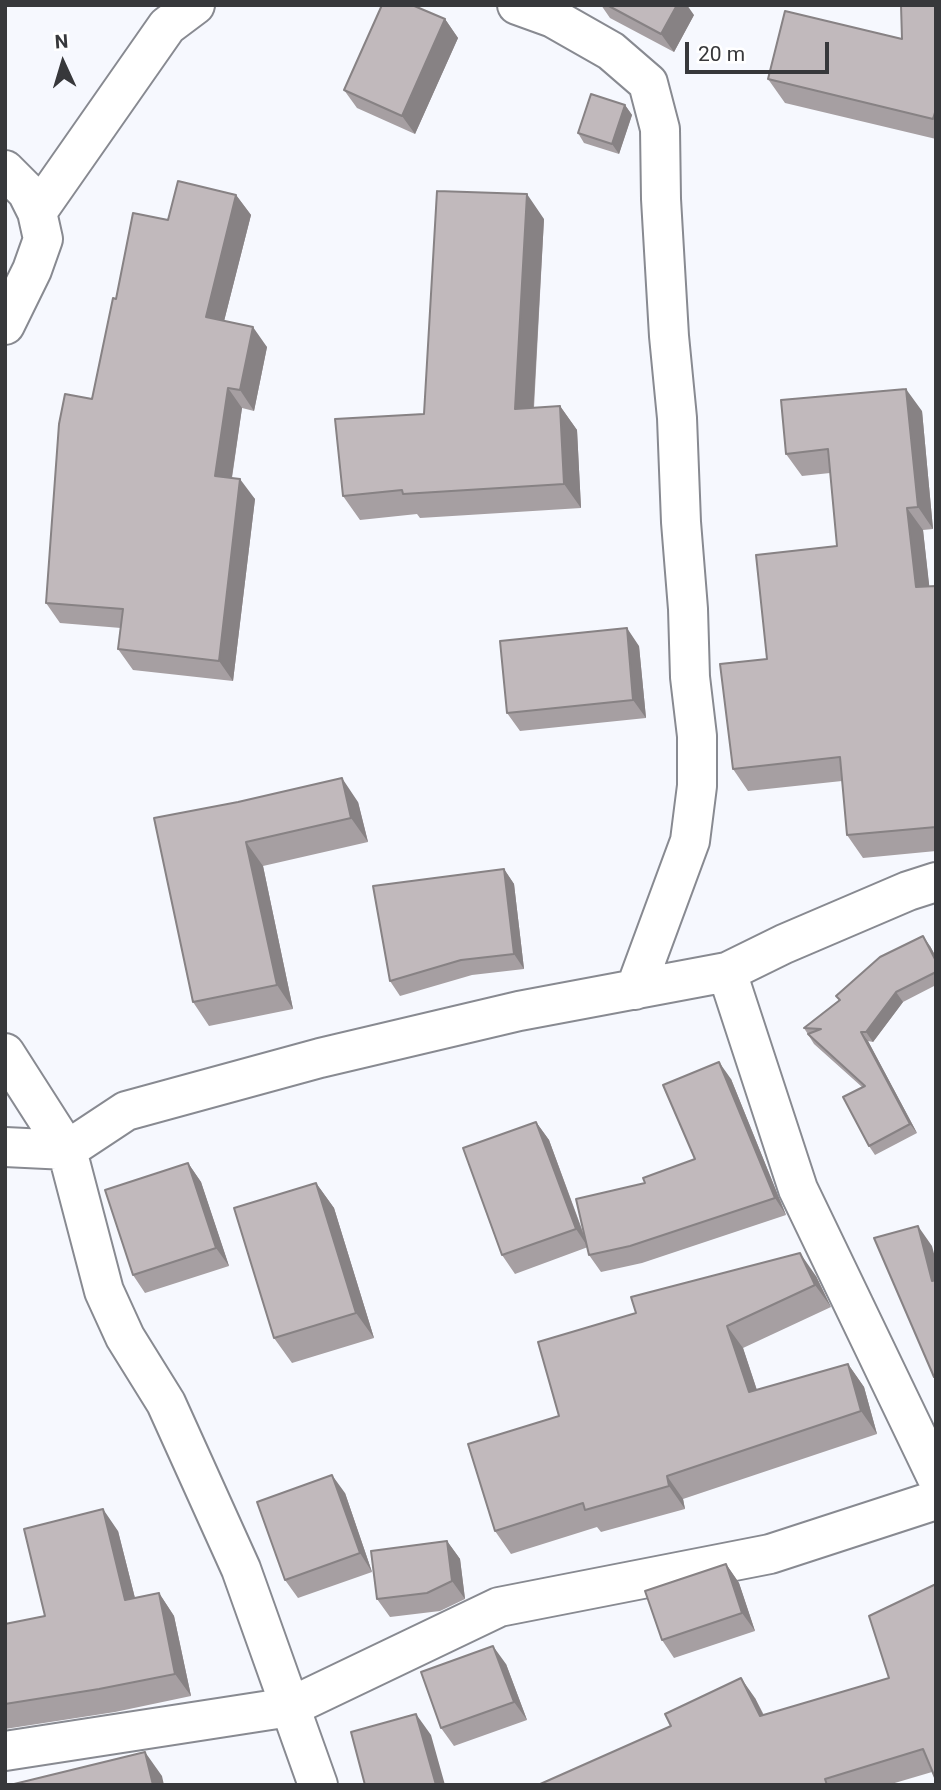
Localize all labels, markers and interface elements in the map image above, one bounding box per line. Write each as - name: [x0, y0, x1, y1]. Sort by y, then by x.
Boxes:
- north arrow: [28, 28, 98, 98]
- scale bar: [689, 28, 832, 72]
- text: N: [54, 30, 69, 53]
- text: 20 m: [698, 42, 745, 66]

